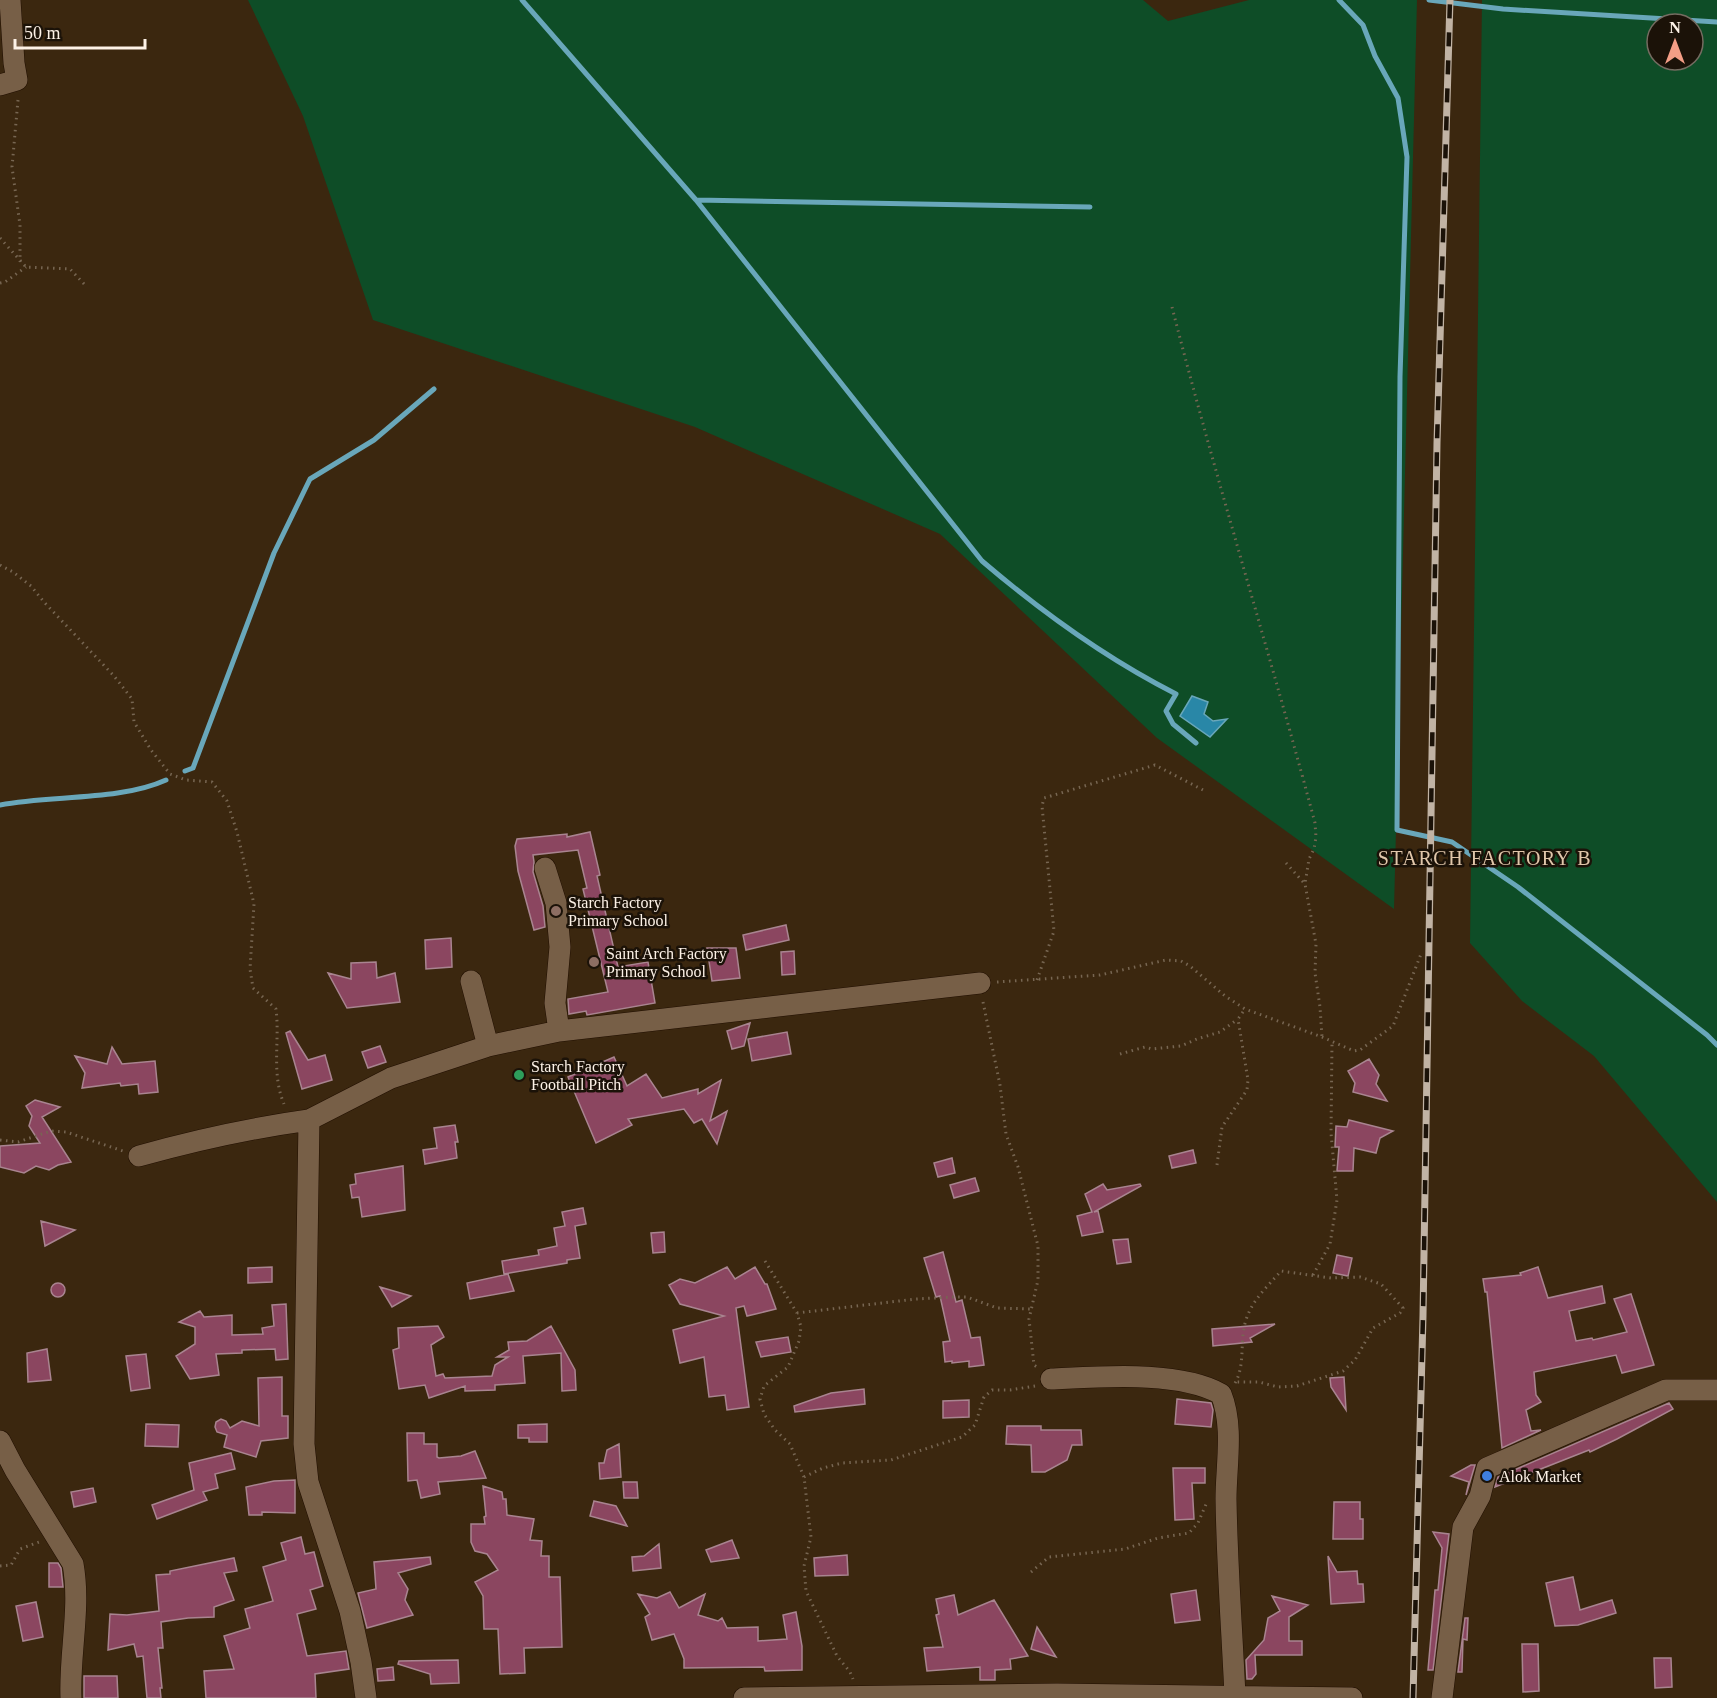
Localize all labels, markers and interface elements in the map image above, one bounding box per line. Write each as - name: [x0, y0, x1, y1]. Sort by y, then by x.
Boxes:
- scale bar: [15, 12, 146, 50]
- north arrow: [1645, 12, 1705, 72]
- text: N: [1669, 19, 1681, 36]
- text: 50 m: [24, 23, 61, 43]
- district label: STARCH FACTORY B: [1378, 847, 1592, 869]
- place label: Starch Factory Primary School: [568, 894, 669, 930]
- marker: Starch Factory Primary School: [549, 904, 563, 918]
- place label: Saint Arch Factory Primary School: [606, 945, 727, 981]
- marker: Saint Arch Factory Primary School: [587, 955, 601, 969]
- place label: Starch Factory Football Pitch: [531, 1058, 625, 1093]
- marker: Starch Factory Football Pitch: [512, 1068, 526, 1082]
- place label: Alok Market: [1499, 1468, 1582, 1485]
- marker: Alok Market: [1480, 1469, 1494, 1483]

